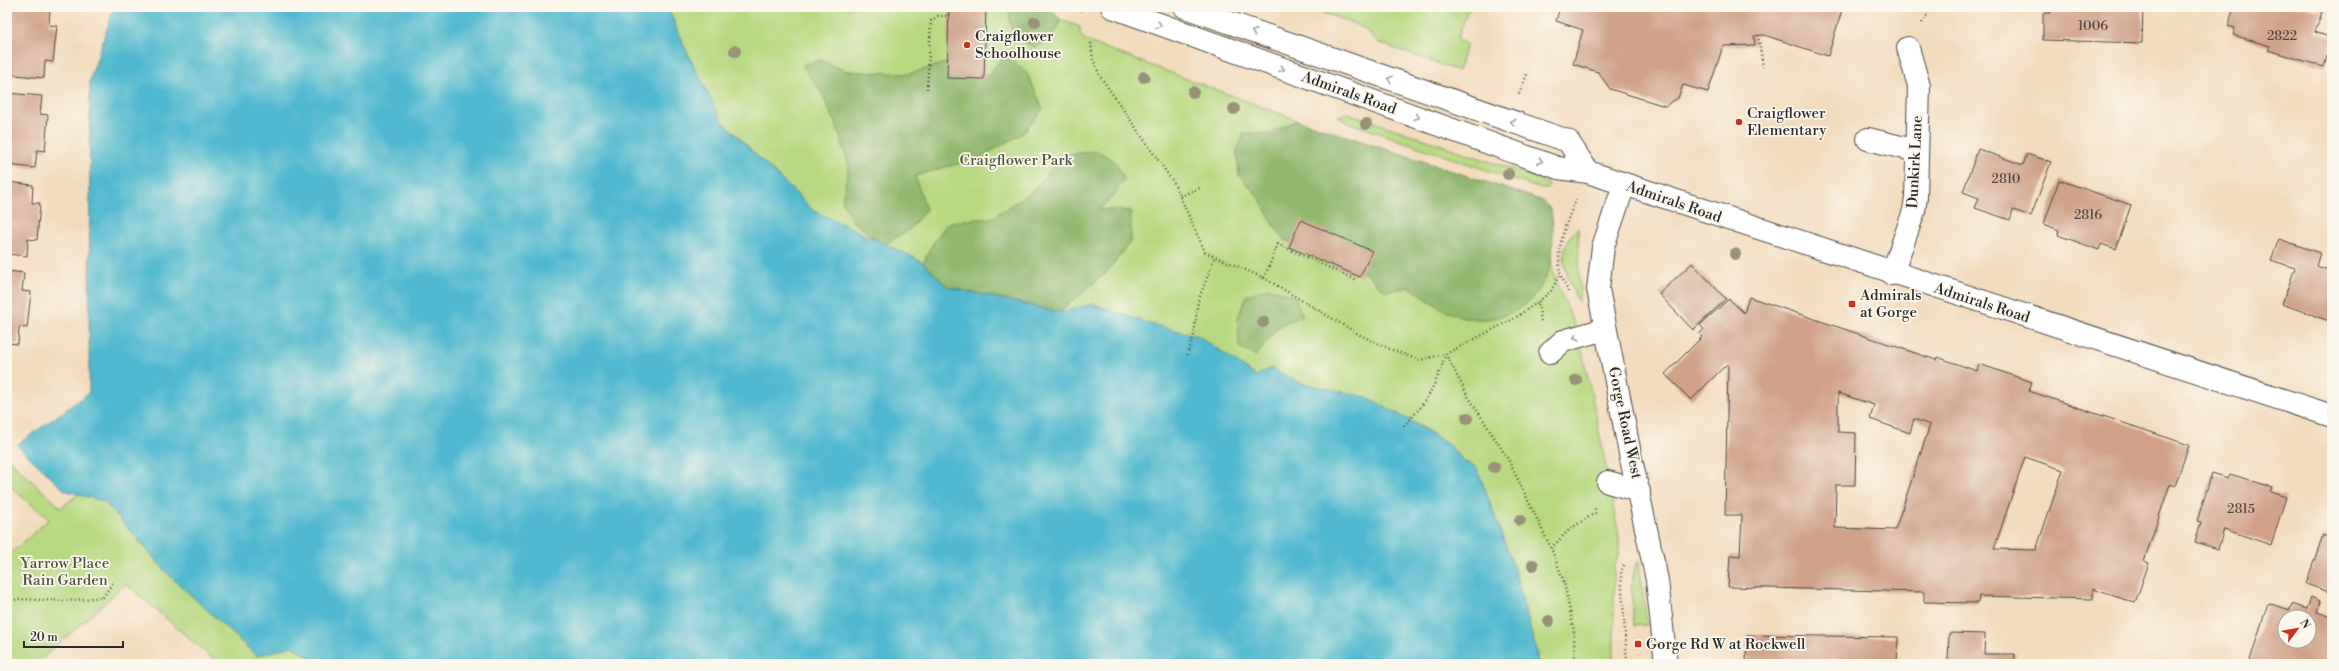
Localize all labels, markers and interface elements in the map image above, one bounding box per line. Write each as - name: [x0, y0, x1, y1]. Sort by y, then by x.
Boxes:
- house number: 1006: [2078, 18, 2108, 34]
- one-way arrow: [1156, 20, 1163, 28]
- place label: Craigflower Schoolhouse: [975, 27, 1061, 63]
- one-way arrow: [1251, 28, 1258, 37]
- house number: 2822: [2267, 28, 2297, 44]
- marker: Craigflower Schoolhouse: [962, 40, 972, 50]
- one-way arrow: [1278, 64, 1285, 72]
- street label: Admirals Road: [1298, 67, 1399, 119]
- one-way arrow: [1387, 75, 1394, 84]
- place label: Craigflower Elementary: [1747, 104, 1827, 140]
- one-way arrow: [1414, 113, 1421, 121]
- street label: Dunkirk Lane: [1903, 115, 1927, 209]
- marker: Craigflower Elementary: [1734, 117, 1744, 127]
- one-way arrow: [1509, 118, 1516, 127]
- park label: Craigflower Park: [960, 151, 1074, 170]
- one-way arrow: [1536, 157, 1543, 165]
- house number: 2810: [1992, 171, 2021, 187]
- street label: Admirals Road: [1623, 176, 1725, 227]
- house number: 2816: [2074, 207, 2102, 223]
- street label: Admirals Road: [1931, 278, 2033, 328]
- place label: Admirals at Gorge: [1859, 286, 1922, 322]
- marker: Admirals at Gorge: [1847, 299, 1857, 309]
- one-way arrow: [1572, 332, 1579, 341]
- street label: Gorge Road West: [1604, 365, 1646, 481]
- house number: 2815: [2227, 501, 2255, 517]
- park label: Yarrow Place Rain Garden: [20, 554, 109, 590]
- north arrow: [2277, 609, 2317, 649]
- text: N: [2296, 617, 2313, 632]
- scale bar: [24, 623, 123, 649]
- text: 20 m: [30, 630, 58, 645]
- place label: Gorge Rd W at Rockwell: [1646, 635, 1806, 654]
- marker: Gorge Rd W at Rockwell: [1633, 639, 1643, 649]

